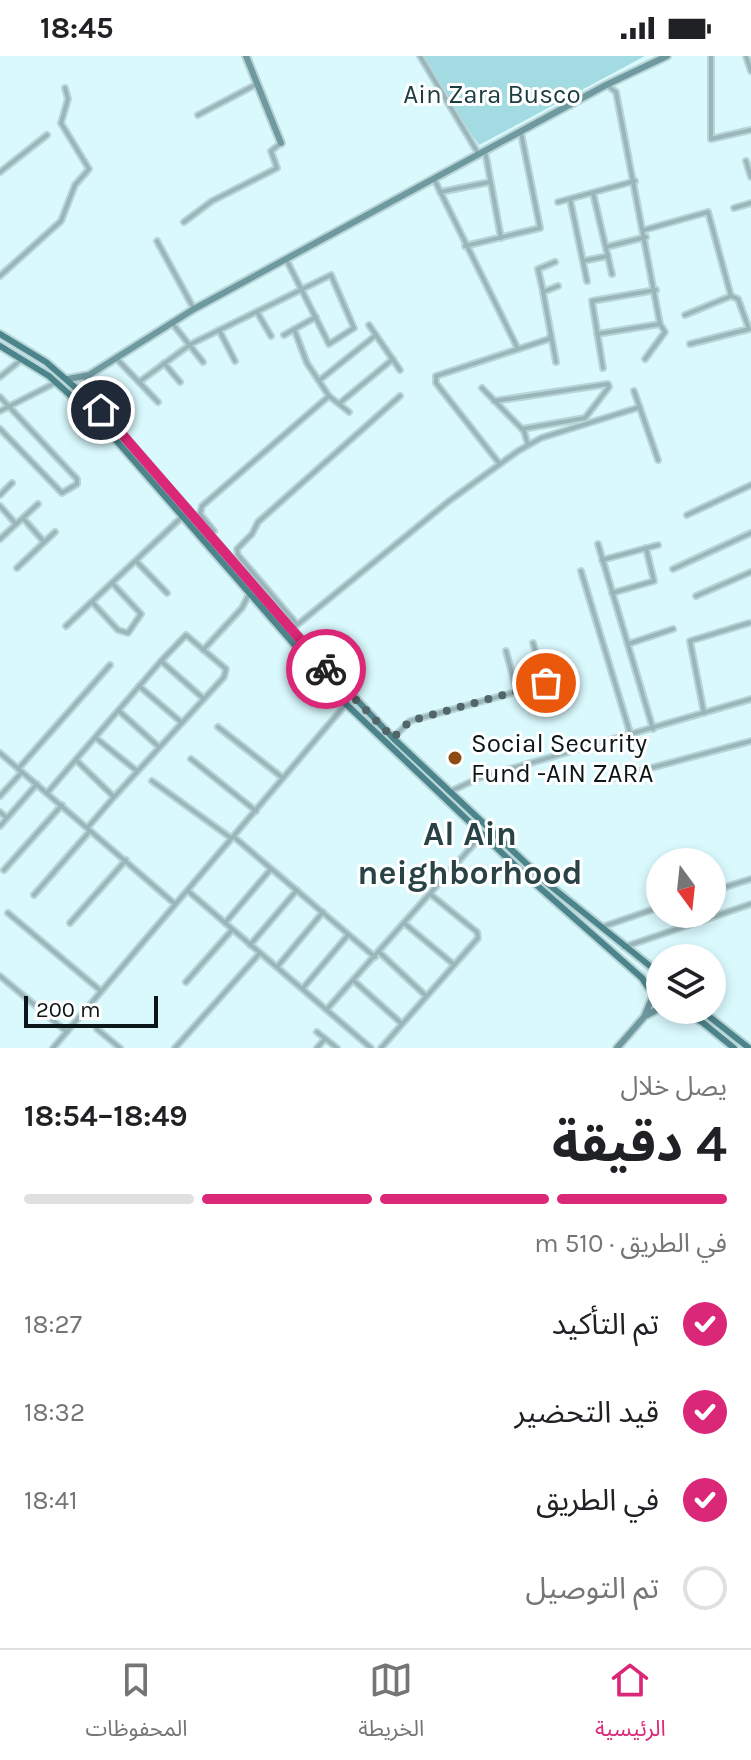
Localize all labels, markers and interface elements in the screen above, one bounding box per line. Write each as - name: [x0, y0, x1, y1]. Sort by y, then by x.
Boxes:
- text: 18:45: [40, 10, 114, 46]
- park label: Ain Zara Busco: [403, 79, 581, 110]
- pin: [67, 376, 135, 444]
- icon: home: [79, 388, 123, 432]
- courier: [286, 629, 366, 709]
- icon: bike: [304, 647, 348, 691]
- pin: [512, 649, 580, 717]
- icon: bag: [524, 661, 568, 705]
- place label: Social Security Fund -AIN ZARA: [471, 728, 653, 789]
- marker: Social Security Fund -AIN ZARA: [446, 749, 464, 767]
- district label: Al Ain neighborhood: [357, 814, 583, 893]
- north arrow: [646, 848, 726, 928]
- map controls: [646, 848, 726, 1024]
- button: layers: [646, 944, 726, 1024]
- scale bar: [24, 992, 158, 1028]
- text: 200 m: [36, 997, 101, 1023]
- text: يصل خلال: [620, 1071, 727, 1102]
- text: 18:49–18:54: [24, 1098, 188, 1134]
- text: 4 دقيقة: [552, 1113, 727, 1174]
- text: في الطريق · 510 m: [534, 1228, 727, 1259]
- icon: check: [683, 1302, 727, 1346]
- text: تم التأكيد: [552, 1306, 659, 1342]
- text: 18:27: [24, 1309, 82, 1340]
- icon: check: [683, 1390, 727, 1434]
- text: قيد التحضير: [515, 1394, 659, 1430]
- text: 18:32: [24, 1397, 85, 1428]
- icon: check: [683, 1478, 727, 1522]
- text: في الطريق: [536, 1482, 659, 1518]
- text: 18:41: [24, 1485, 78, 1516]
- text: تم التوصيل: [526, 1570, 659, 1606]
- tab: المحفوظات: [85, 1658, 188, 1752]
- tab: الخريطة: [358, 1658, 424, 1752]
- tab: الرئيسية: [595, 1658, 666, 1752]

